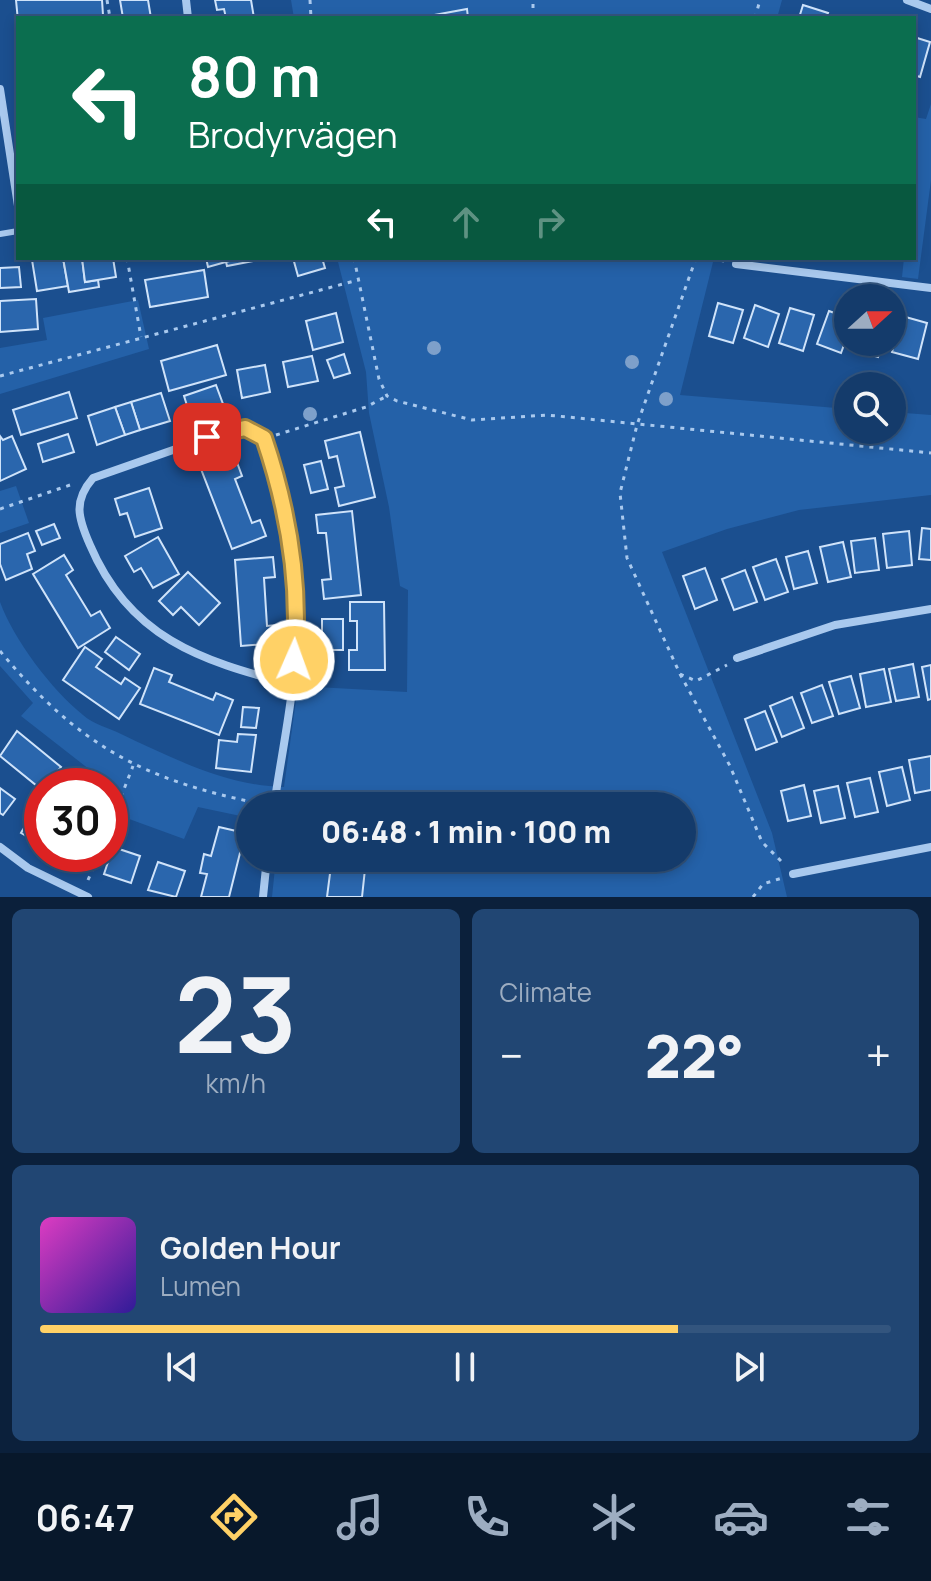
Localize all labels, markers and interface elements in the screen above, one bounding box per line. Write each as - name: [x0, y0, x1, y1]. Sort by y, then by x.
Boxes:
- text: 80 m: [188, 37, 321, 114]
- icon: left: [56, 48, 160, 152]
- text: Brodyrvägen: [188, 110, 398, 159]
- icon: left: [360, 200, 404, 244]
- icon: ahead: [444, 200, 488, 244]
- icon: right: [528, 200, 572, 244]
- north arrow: [834, 284, 906, 356]
- map controls: [834, 284, 906, 444]
- button: search: [834, 372, 906, 444]
- pin: [173, 403, 241, 471]
- icon: arrive: [185, 415, 229, 459]
- position arrow: [252, 618, 336, 702]
- speed limit sign: 30: [24, 768, 128, 872]
- text: 06:48 · 1 min · 100 m: [321, 811, 611, 852]
- text: 23: [175, 942, 297, 1084]
- text: Climate: [500, 974, 592, 1010]
- text: 22°: [645, 1014, 744, 1096]
- text: −: [500, 1025, 523, 1085]
- text: +: [866, 1025, 891, 1085]
- text: km/h: [206, 1065, 266, 1101]
- text: Golden Hour: [160, 1227, 341, 1268]
- text: Lumen: [160, 1268, 241, 1304]
- icon: previous: [160, 1345, 204, 1389]
- icon: pause: [443, 1345, 487, 1389]
- icon: next: [727, 1345, 771, 1389]
- icon: directions: [206, 1489, 262, 1545]
- icon: music: [332, 1489, 388, 1545]
- icon: phone: [459, 1489, 515, 1545]
- icon: climate: [586, 1489, 642, 1545]
- icon: car: [713, 1489, 769, 1545]
- icon: filters: [840, 1489, 896, 1545]
- text: 06:47: [35, 1493, 135, 1542]

